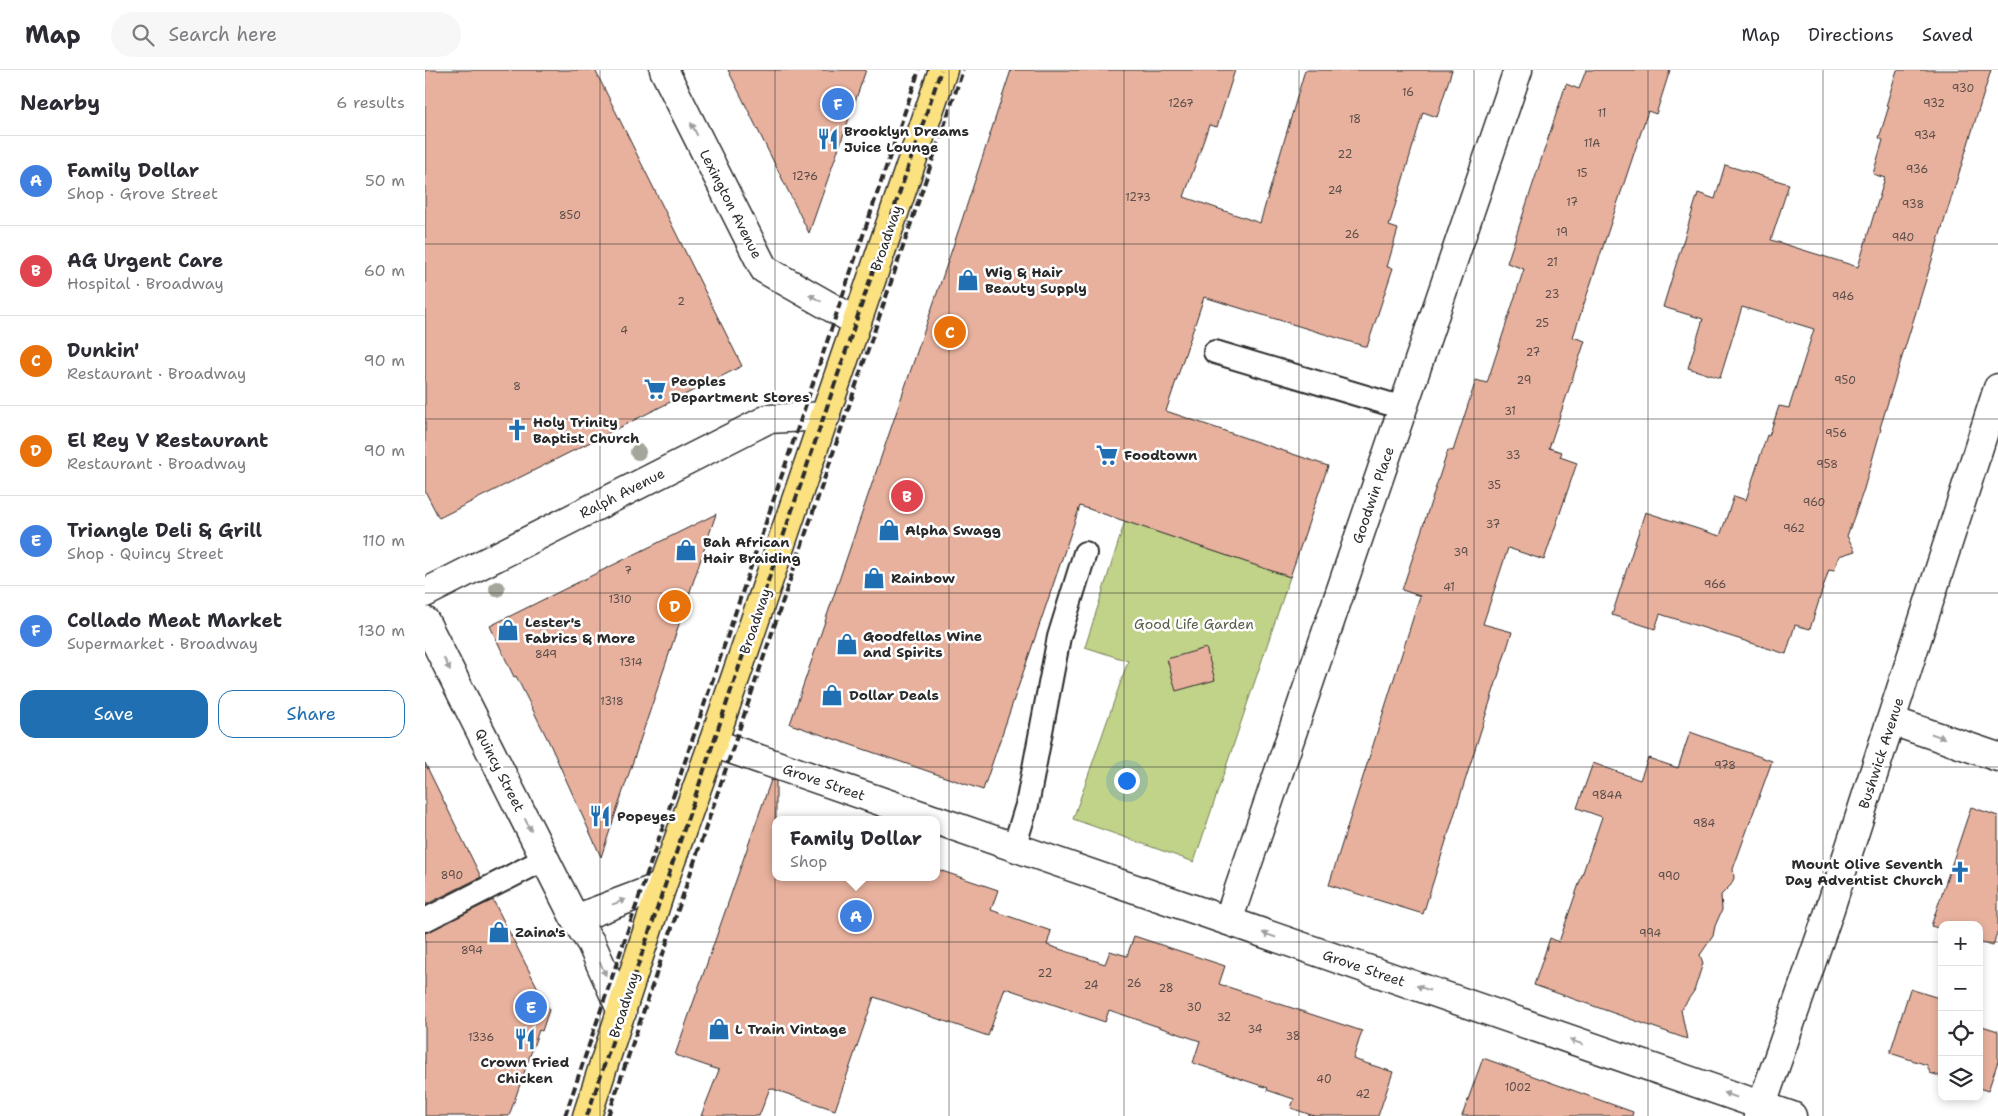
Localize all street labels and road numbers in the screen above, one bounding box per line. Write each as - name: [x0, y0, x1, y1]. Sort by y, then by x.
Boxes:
- street label: Lexington Avenue: [696, 146, 766, 262]
- street label: Broadway: [866, 203, 906, 273]
- street label: Goodwin Place: [1348, 444, 1398, 546]
- street label: Ralph Avenue: [576, 464, 668, 522]
- street label: Broadway: [735, 586, 775, 656]
- street label: Bushwick Avenue: [1855, 695, 1908, 811]
- street label: Quincy Street: [471, 725, 529, 815]
- street label: Grove Street: [780, 759, 868, 805]
- street label: Grove Street: [1320, 945, 1408, 991]
- street label: Broadway: [605, 970, 643, 1040]

